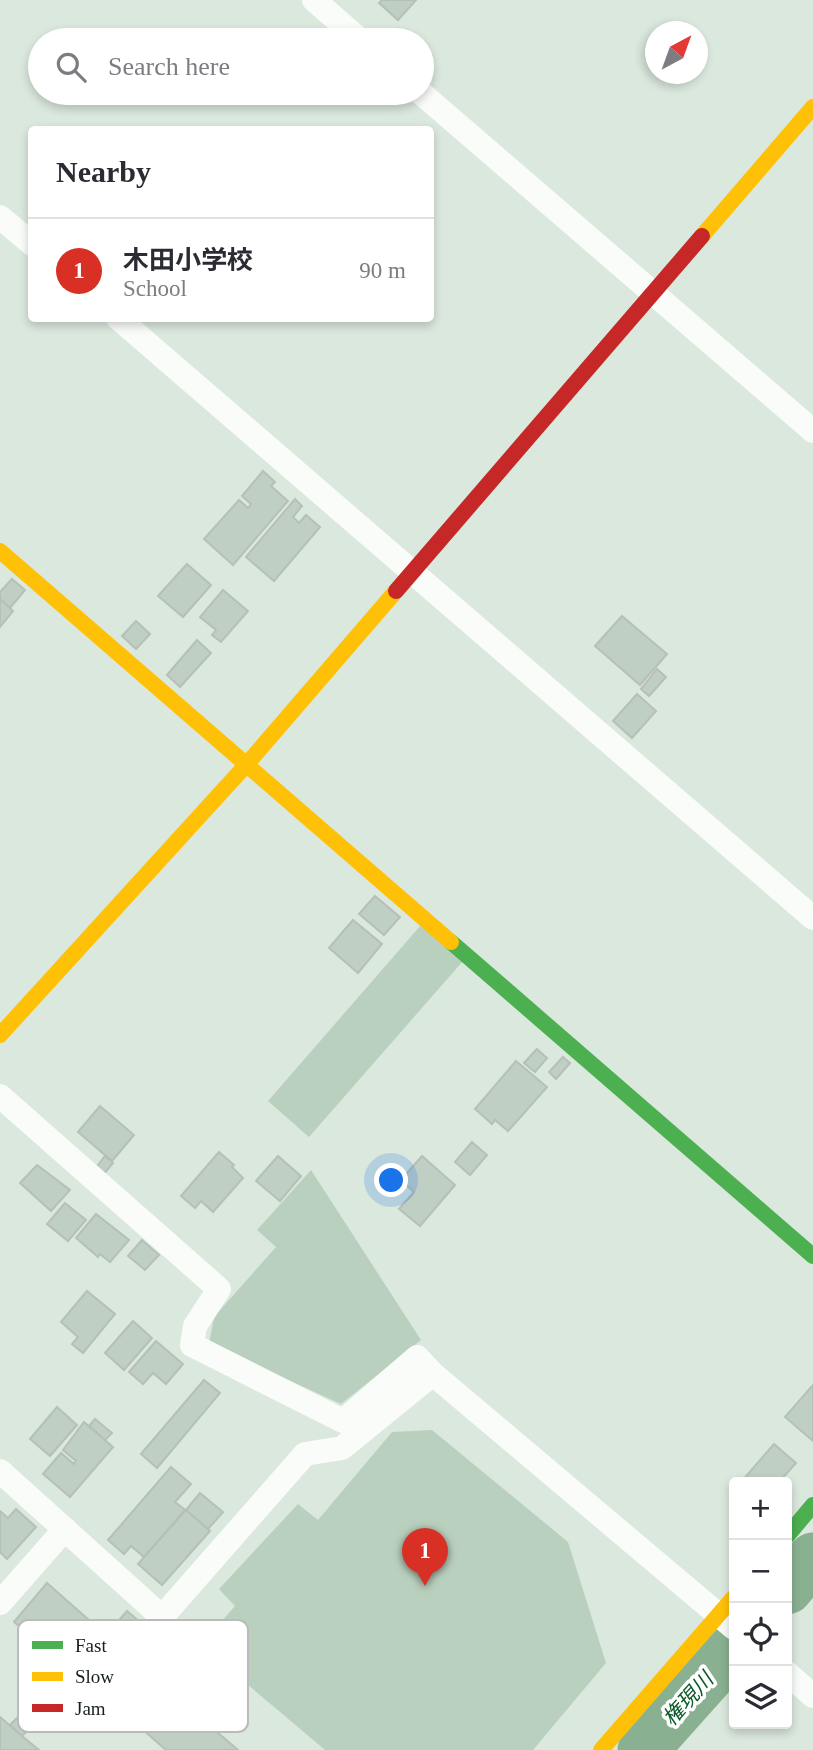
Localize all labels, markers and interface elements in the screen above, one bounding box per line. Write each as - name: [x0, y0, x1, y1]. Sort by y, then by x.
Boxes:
- north arrow: [645, 21, 708, 84]
- search box: [28, 28, 434, 105]
- icon: search: [52, 48, 90, 86]
- text: Search here: [108, 52, 230, 81]
- text: Nearby: [56, 155, 151, 188]
- text: 木田小学校: [123, 246, 253, 275]
- text: 1: [73, 258, 85, 283]
- text: 90 m: [359, 258, 406, 283]
- text: School: [123, 276, 187, 301]
- your location: [374, 1163, 408, 1197]
- map controls: [729, 1477, 792, 1729]
- button: +: [729, 1477, 792, 1540]
- pin: 1: [402, 1528, 448, 1586]
- button: −: [729, 1540, 792, 1603]
- button: locate: [729, 1603, 792, 1666]
- legend: [18, 1620, 248, 1732]
- text: Fast: [75, 1635, 107, 1656]
- text: Slow: [75, 1666, 114, 1687]
- water label: 権現川: [658, 1666, 719, 1730]
- button: layers: [729, 1666, 792, 1729]
- text: Jam: [75, 1698, 106, 1719]

